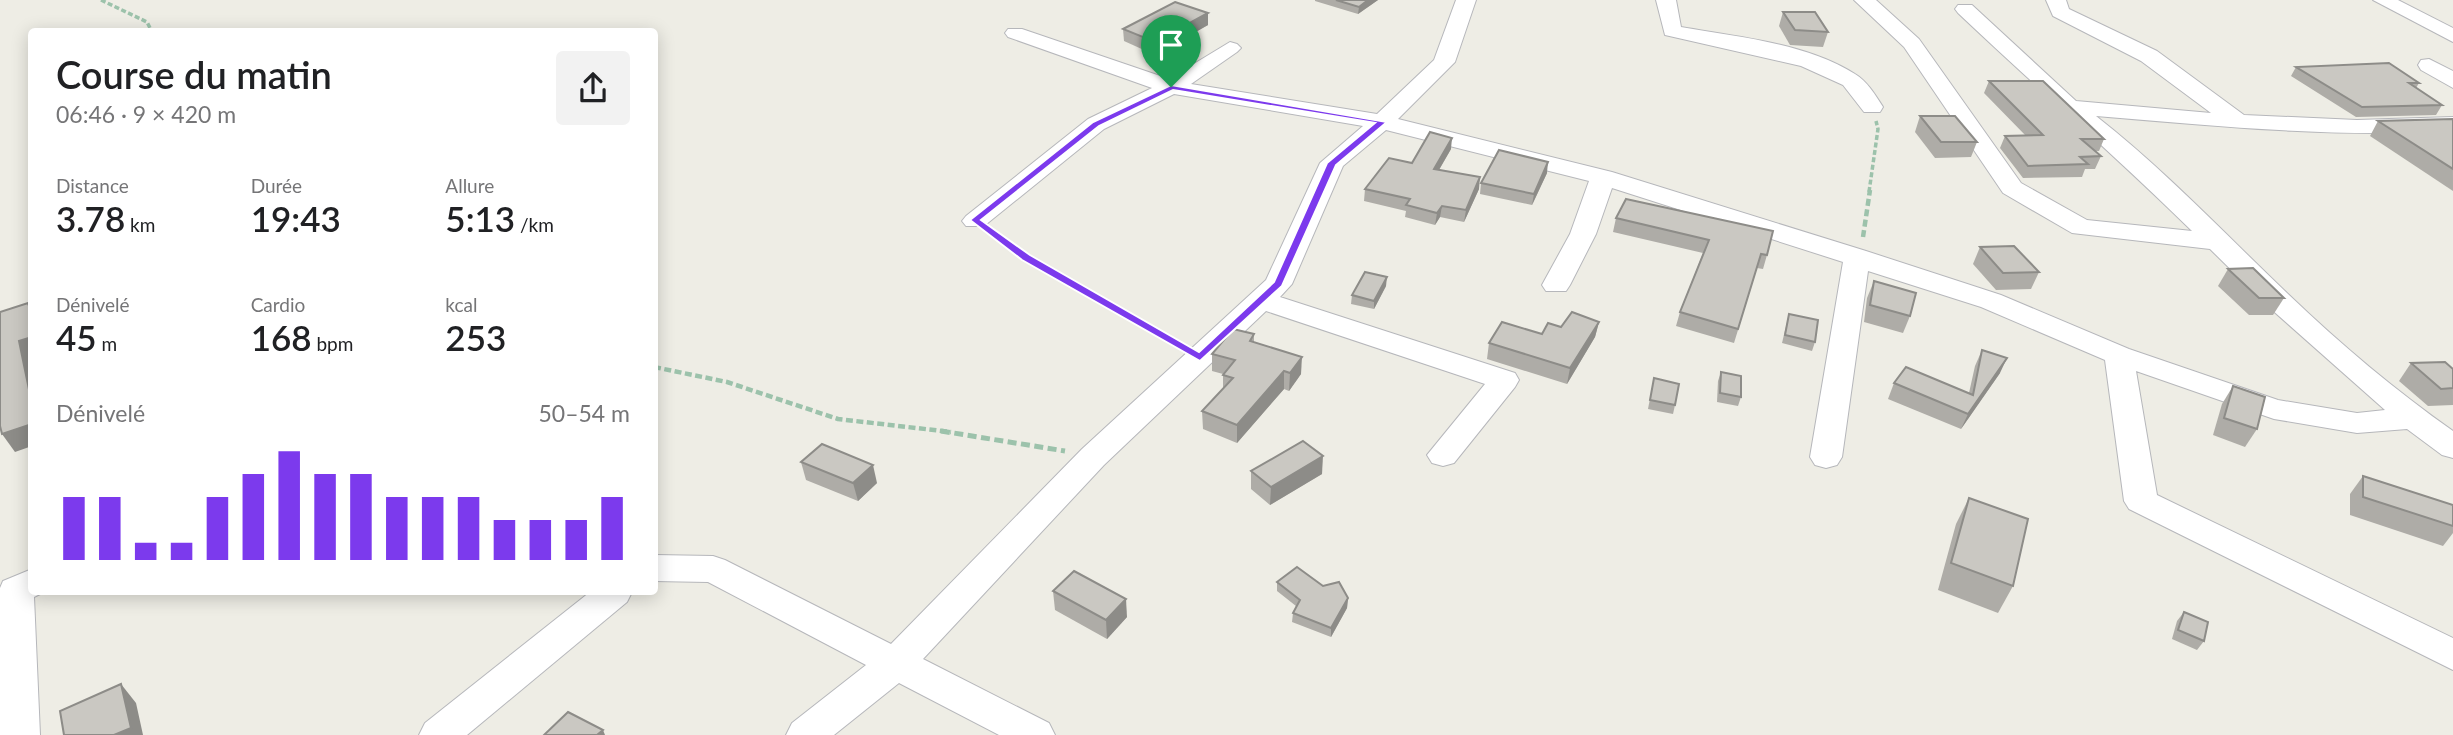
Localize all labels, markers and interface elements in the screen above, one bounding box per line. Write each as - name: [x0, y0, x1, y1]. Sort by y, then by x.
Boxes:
- pin: [1141, 15, 1201, 87]
- icon: arrive: [1152, 26, 1190, 64]
- text: Course du matin: [56, 51, 332, 97]
- button: share: [556, 51, 630, 125]
- text: 06:46 · 9 × 420 m: [56, 100, 236, 128]
- text: Distance: [56, 174, 129, 197]
- text: Durée: [251, 174, 302, 197]
- text: Allure: [445, 174, 494, 197]
- text: 3.78: [56, 197, 125, 239]
- text: 19:43: [251, 197, 341, 239]
- text: 5:13: [445, 197, 515, 239]
- text: km: [125, 213, 155, 236]
- text: /km: [515, 213, 554, 236]
- text: Dénivelé: [56, 293, 130, 316]
- text: Cardio: [251, 293, 305, 316]
- text: kcal: [445, 293, 477, 316]
- text: 45: [56, 316, 97, 358]
- text: 168: [251, 316, 312, 358]
- text: 253: [445, 316, 506, 358]
- text: m: [97, 332, 117, 355]
- text: bpm: [312, 332, 353, 355]
- text: Dénivelé: [56, 399, 145, 427]
- text: 50–54 m: [538, 399, 630, 427]

